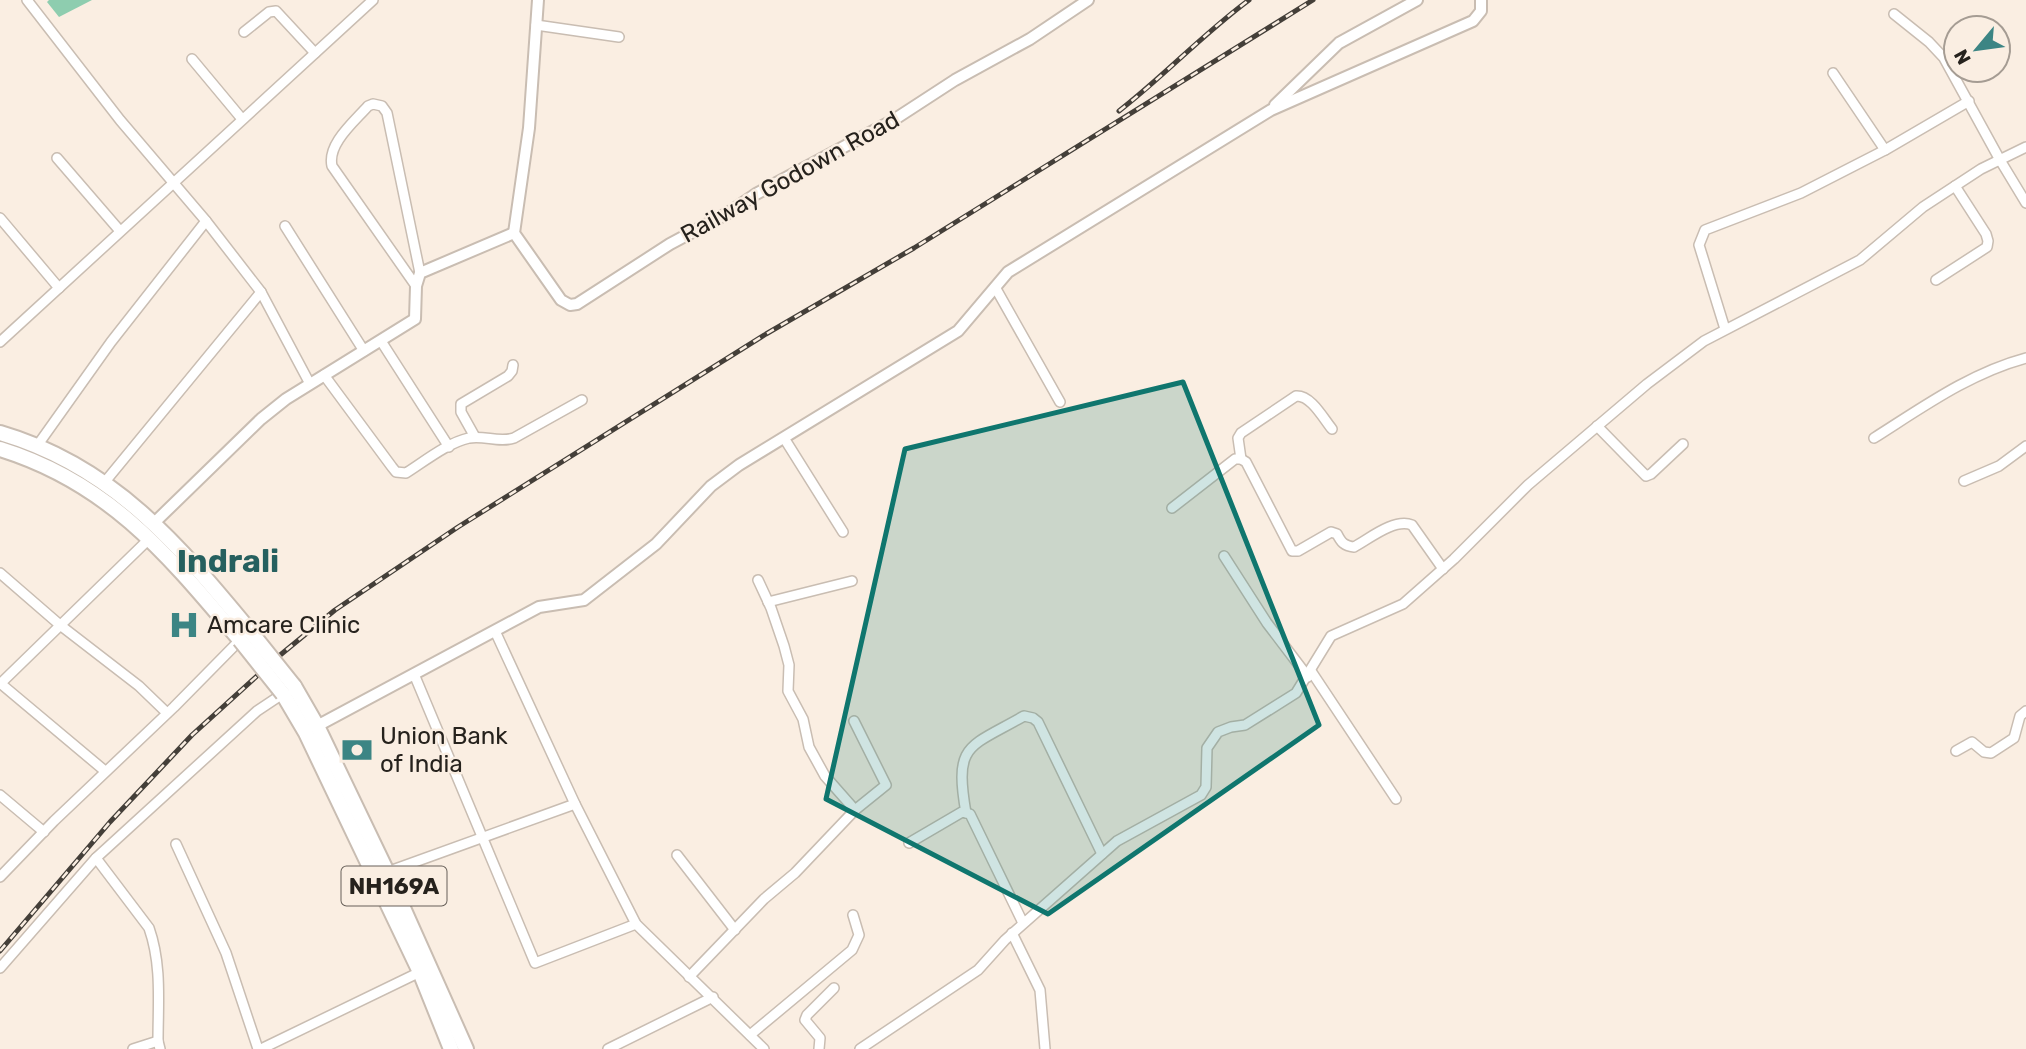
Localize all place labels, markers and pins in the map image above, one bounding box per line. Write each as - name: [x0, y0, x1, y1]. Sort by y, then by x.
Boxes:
- hospital icon: Amcare Clinic: [167, 608, 201, 642]
- place label: Amcare Clinic: [207, 611, 360, 639]
- place label: Union Bank of India: [380, 722, 508, 778]
- bank icon: Union Bank of India: [340, 733, 374, 767]

